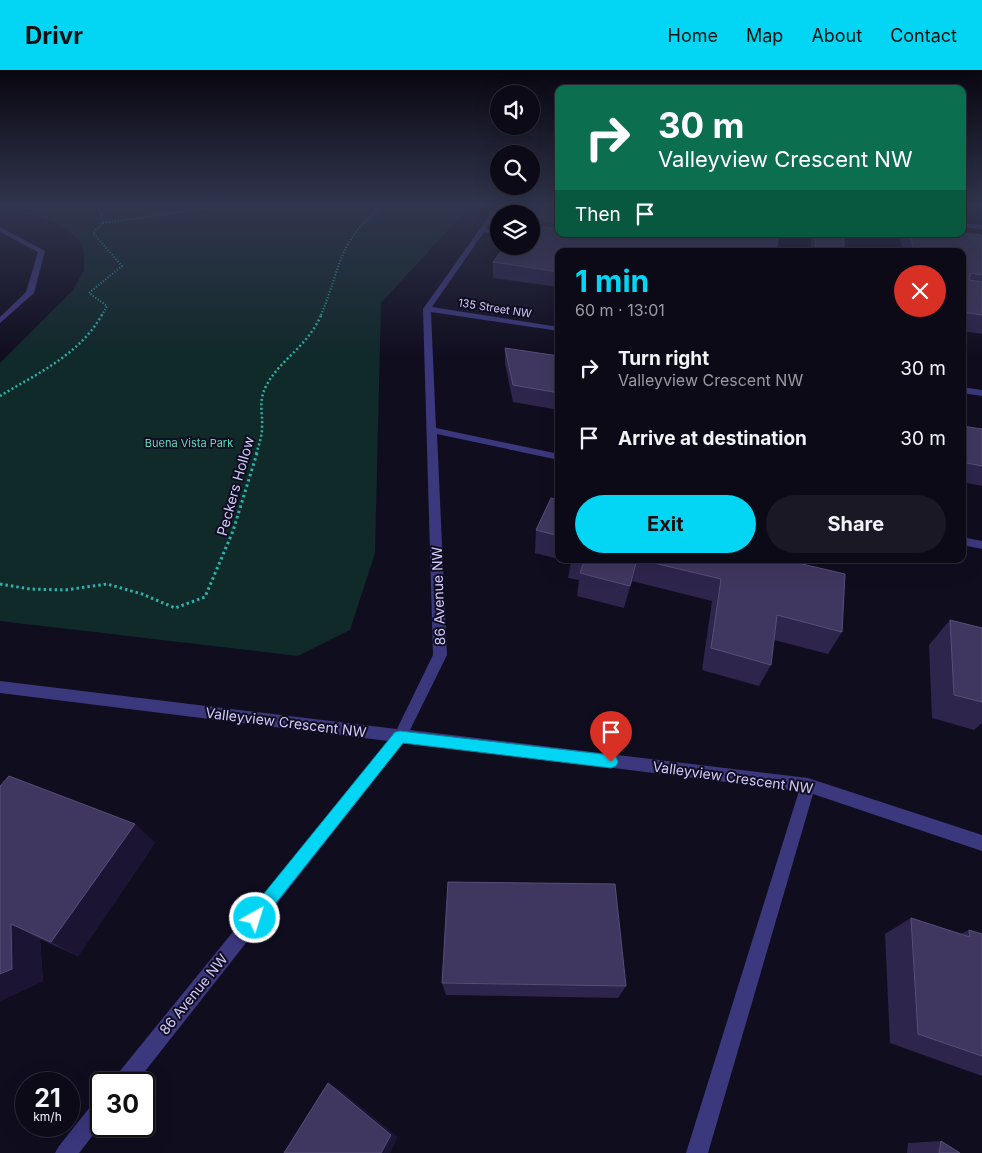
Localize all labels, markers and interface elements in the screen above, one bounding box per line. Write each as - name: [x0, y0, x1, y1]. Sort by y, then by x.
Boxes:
- text: Drivr: [25, 21, 83, 50]
- text: Home: [668, 25, 718, 46]
- text: Map: [746, 25, 783, 46]
- text: About: [811, 25, 862, 46]
- text: Contact: [890, 25, 957, 46]
- map controls: [490, 85, 540, 255]
- button: sound: [490, 85, 540, 135]
- text: 30 m: [658, 104, 744, 146]
- icon: right: [575, 105, 640, 170]
- button: search: [490, 145, 540, 195]
- text: Valleyview Crescent NW: [658, 146, 913, 172]
- icon: arrive: [631, 200, 659, 228]
- text: Then: [575, 203, 621, 226]
- button: layers: [490, 205, 540, 255]
- text: 1 min: [575, 263, 649, 299]
- button: close: [894, 265, 946, 317]
- street label: 135 Street NW: [457, 295, 533, 321]
- text: 60 m · 13:01: [575, 300, 665, 320]
- text: Turn right: [618, 347, 709, 370]
- icon: right: [575, 354, 603, 382]
- text: 30 m: [900, 357, 946, 380]
- text: Valleyview Crescent NW: [618, 370, 803, 390]
- icon: arrive: [575, 424, 603, 452]
- text: Arrive at destination: [618, 427, 807, 450]
- text: 30 m: [900, 427, 946, 450]
- street label: Peckers Hollow: [213, 434, 257, 538]
- park label: Buena Vista Park: [145, 436, 233, 450]
- button: Exit: [575, 495, 756, 553]
- button: Share: [766, 495, 946, 553]
- street label: 86 Avenue NW: [428, 546, 448, 646]
- street label: Valleyview Crescent NW: [205, 704, 368, 740]
- pin: [590, 711, 632, 762]
- icon: arrive: [597, 718, 625, 746]
- street label: Valleyview Crescent NW: [652, 757, 815, 797]
- position arrow: [228, 891, 280, 943]
- street label: 86 Avenue NW: [155, 950, 231, 1038]
- speed limit sign: 30: [90, 1072, 155, 1137]
- text: 21: [34, 1083, 61, 1113]
- text: km/h: [33, 1109, 62, 1124]

